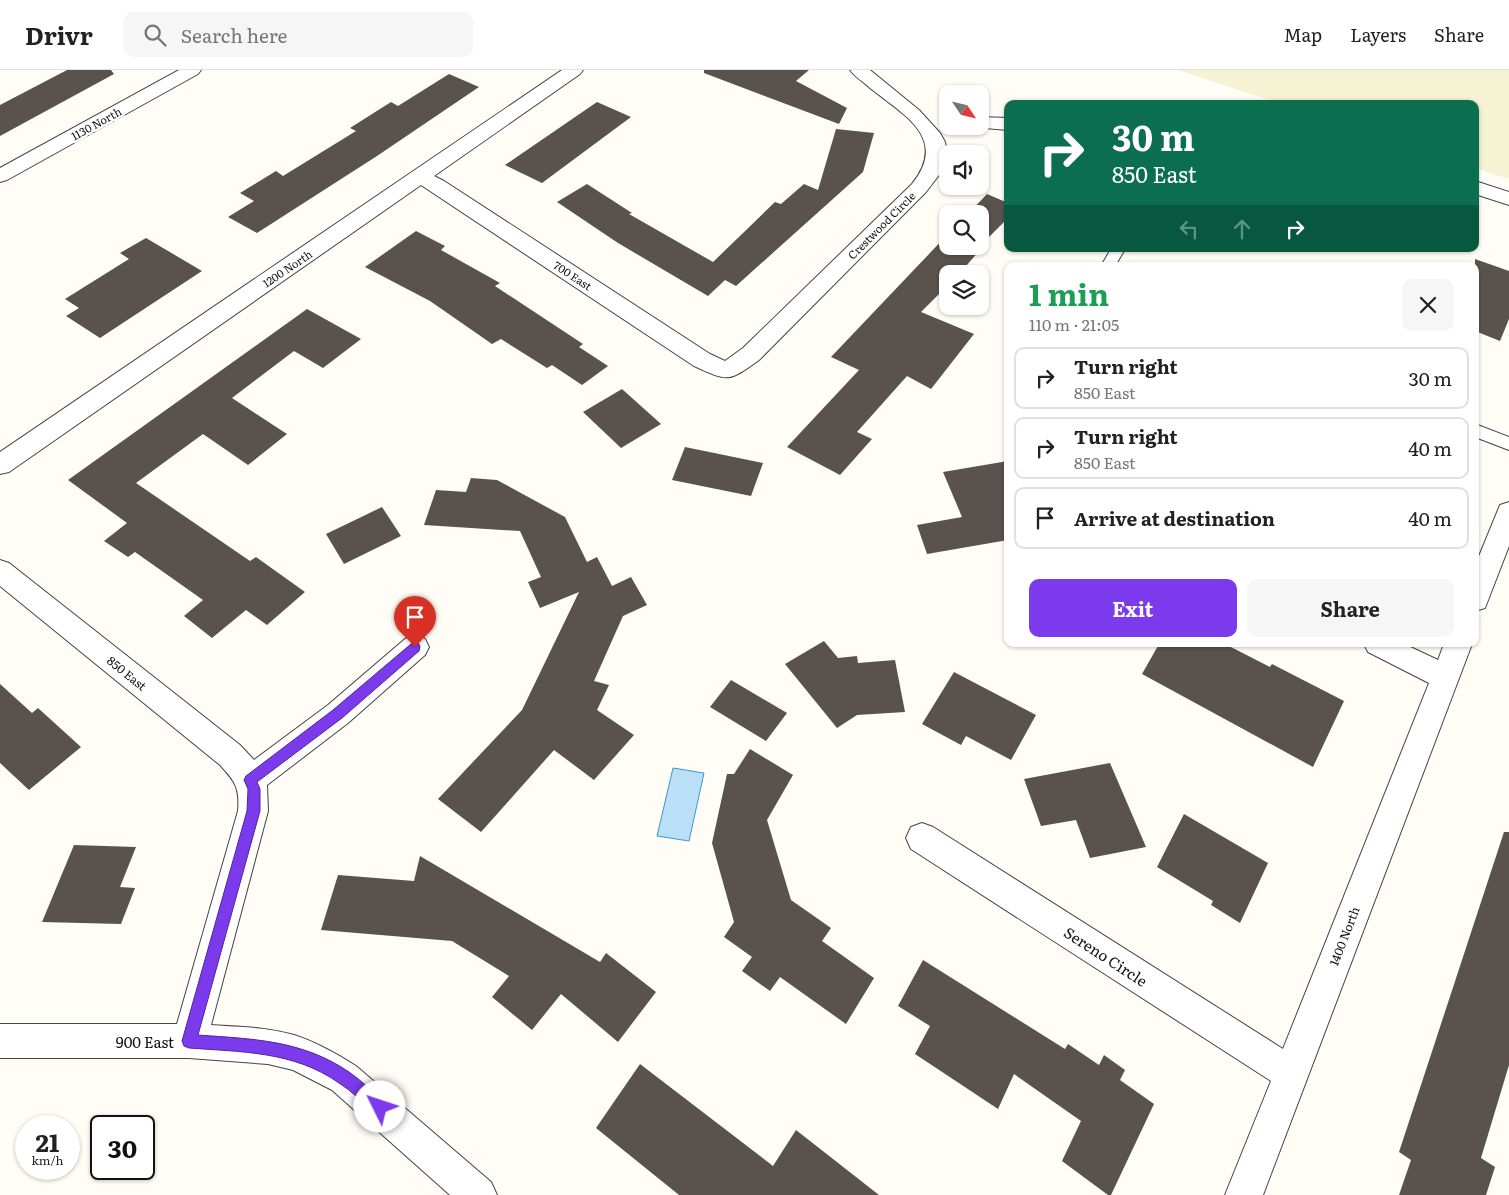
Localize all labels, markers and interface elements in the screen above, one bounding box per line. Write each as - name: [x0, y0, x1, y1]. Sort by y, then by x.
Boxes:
- search box: [123, 12, 473, 57]
- text: Drivr: [25, 17, 93, 52]
- icon: search: [141, 21, 169, 49]
- text: Search here: [181, 21, 287, 49]
- text: Map: [1284, 21, 1322, 48]
- text: Layers: [1350, 21, 1406, 48]
- text: Share: [1434, 21, 1484, 48]
- north arrow: [939, 85, 989, 135]
- map controls: [939, 85, 989, 315]
- street label: 1130 North: [68, 103, 124, 143]
- text: 30 m: [1112, 110, 1195, 162]
- icon: right: [1029, 120, 1094, 185]
- button: sound: [939, 145, 989, 195]
- text: 850 East: [1112, 157, 1197, 190]
- street label: Crestwood Circle: [844, 187, 919, 262]
- button: search: [939, 205, 989, 255]
- icon: left: [1175, 215, 1203, 243]
- icon: ahead: [1228, 215, 1256, 243]
- icon: right: [1281, 215, 1309, 243]
- street label: 1200 North: [259, 245, 315, 291]
- street label: 700 East: [551, 257, 596, 294]
- button: layers: [939, 265, 989, 315]
- text: 1 min: [1029, 271, 1109, 315]
- button: close: [1402, 279, 1454, 331]
- text: 110 m · 21:05: [1029, 312, 1119, 336]
- text: Turn right: [1074, 352, 1178, 380]
- icon: right: [1031, 364, 1059, 392]
- text: 30 m: [1408, 364, 1452, 392]
- text: 850 East: [1074, 380, 1136, 404]
- text: Turn right: [1074, 422, 1178, 450]
- icon: right: [1031, 434, 1059, 462]
- text: 40 m: [1408, 434, 1452, 462]
- text: 850 East: [1074, 450, 1136, 474]
- icon: arrive: [1031, 504, 1059, 532]
- text: Arrive at destination: [1074, 504, 1275, 532]
- text: 40 m: [1408, 504, 1452, 532]
- button: Exit: [1029, 579, 1237, 637]
- button: Share: [1247, 579, 1454, 637]
- pin: [394, 596, 436, 647]
- icon: arrive: [401, 603, 429, 631]
- street label: 850 East: [103, 651, 151, 695]
- street label: 1400 North: [1324, 904, 1364, 968]
- street label: Sereno Circle: [1060, 920, 1152, 992]
- street label: 900 East: [116, 1030, 174, 1053]
- position arrow: [353, 1080, 405, 1132]
- speed limit sign: 30: [90, 1115, 155, 1180]
- text: 21: [36, 1123, 59, 1160]
- text: km/h: [32, 1151, 63, 1169]

